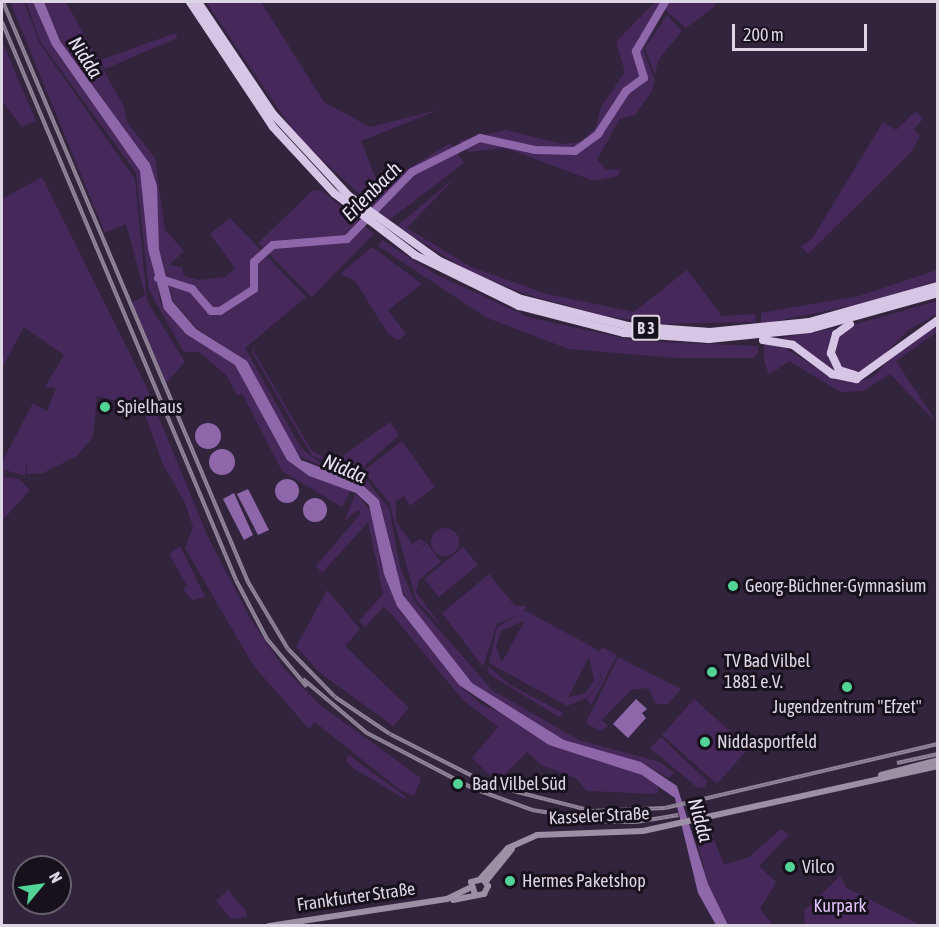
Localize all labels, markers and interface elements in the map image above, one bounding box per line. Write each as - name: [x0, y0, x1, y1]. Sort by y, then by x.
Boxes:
- scale bar: [735, 12, 870, 50]
- text: 200 m: [743, 24, 784, 45]
- water label: Nidda: [64, 32, 108, 82]
- water label: Erlenbach: [336, 156, 406, 226]
- road number: B 3: [631, 315, 661, 341]
- place label: Spielhaus: [117, 396, 182, 418]
- marker: Spielhaus: [98, 400, 112, 414]
- water label: Nidda: [320, 448, 370, 488]
- place label: Georg-Büchner-Gymnasium: [745, 575, 927, 597]
- marker: Georg-Büchner-Gymnasium: [726, 579, 740, 593]
- place label: TV Bad Vilbel 1881 e.V.: [724, 651, 810, 694]
- marker: TV Bad Vilbel 1881 e.V.: [705, 665, 719, 679]
- marker: Jugendzentrum "Efzet": [840, 680, 854, 694]
- place label: Jugendzentrum "Efzet": [772, 696, 922, 718]
- place label: Niddasportfeld: [717, 731, 817, 753]
- marker: Niddasportfeld: [698, 735, 712, 749]
- place label: Bad Vilbel Süd: [472, 773, 566, 795]
- marker: Bad Vilbel Süd: [449, 775, 467, 793]
- water label: Nidda: [683, 795, 719, 845]
- street label: Kasseler Straße: [548, 803, 650, 829]
- north arrow: [12, 855, 72, 915]
- place label: Vilco: [802, 856, 835, 878]
- marker: Vilco: [783, 860, 797, 874]
- text: N: [46, 869, 66, 886]
- place label: Hermes Paketshop: [522, 870, 646, 892]
- marker: Hermes Paketshop: [503, 874, 517, 888]
- street label: Frankfurter Straße: [295, 878, 417, 916]
- park label: Kurpark: [814, 895, 866, 917]

